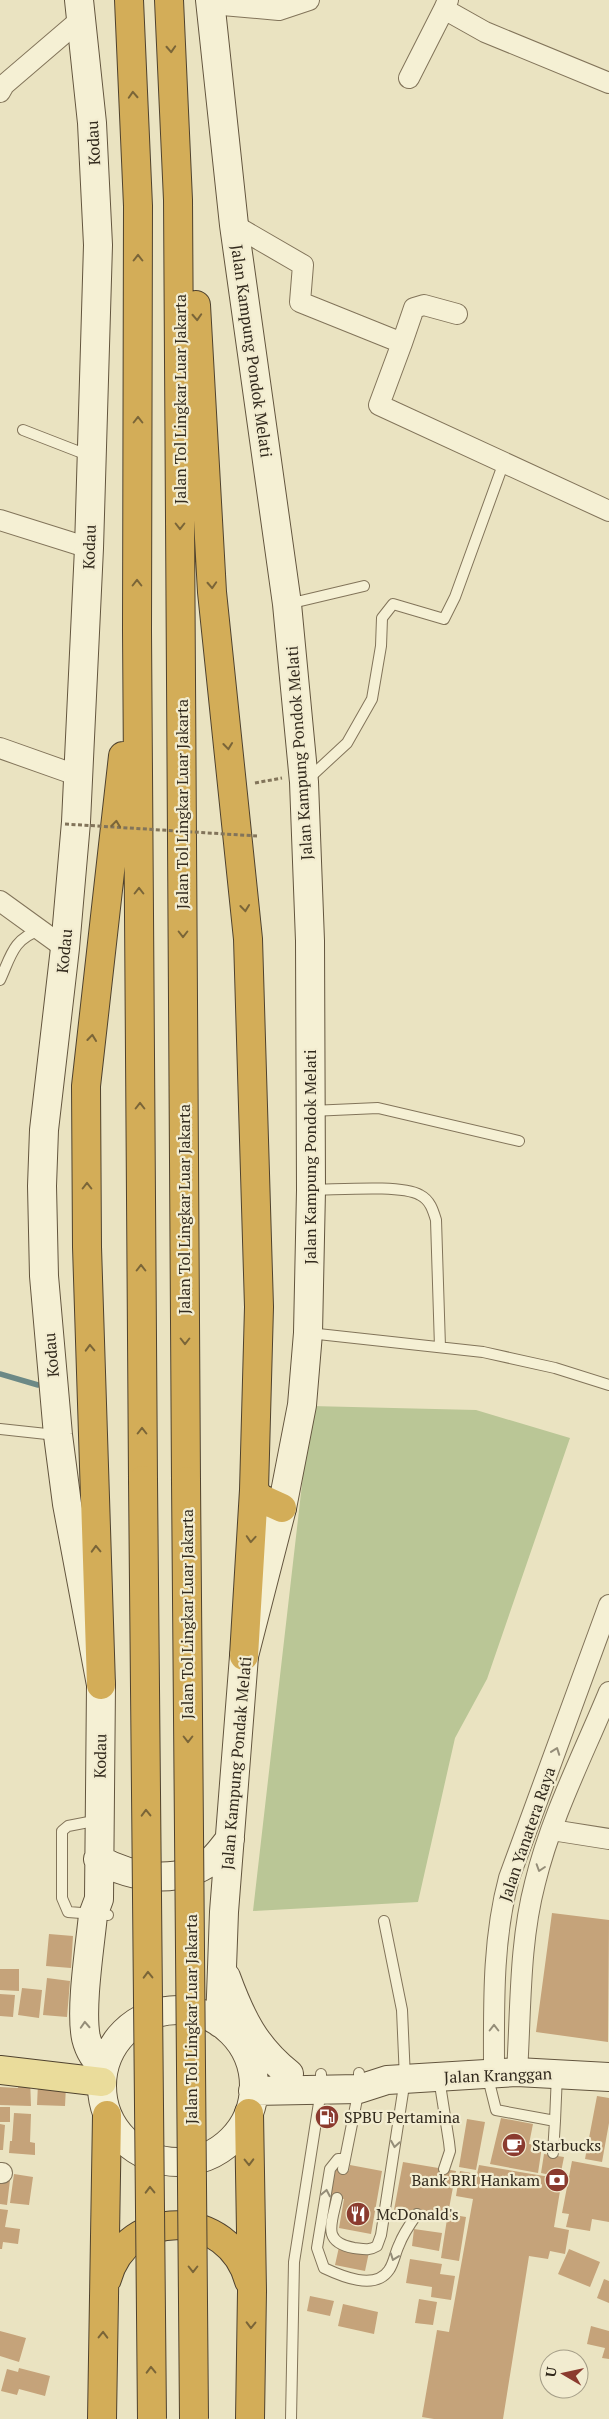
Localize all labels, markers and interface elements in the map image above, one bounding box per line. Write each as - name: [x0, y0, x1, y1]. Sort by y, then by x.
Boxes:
- one-way arrow: [166, 45, 177, 53]
- one-way arrow: [128, 91, 139, 99]
- street label: Kodau: [81, 120, 105, 166]
- street label: Jalan Kampung Pondok Melati: [226, 243, 278, 459]
- one-way arrow: [133, 253, 143, 261]
- street label: Jalan Tol Lingkar Luar Jakarta: [169, 294, 191, 504]
- one-way arrow: [192, 314, 203, 322]
- one-way arrow: [133, 416, 143, 424]
- one-way arrow: [175, 522, 185, 530]
- street label: Kodau: [77, 524, 101, 570]
- one-way arrow: [132, 578, 142, 586]
- one-way arrow: [206, 581, 217, 589]
- street label: Jalan Kampung Pondok Melati: [281, 645, 317, 861]
- street label: Jalan Tol Lingkar Luar Jakarta: [171, 699, 193, 909]
- one-way arrow: [222, 743, 233, 751]
- one-way arrow: [110, 820, 121, 828]
- one-way arrow: [134, 887, 144, 894]
- one-way arrow: [239, 904, 250, 912]
- street label: Kodau: [51, 928, 77, 974]
- one-way arrow: [178, 930, 188, 938]
- one-way arrow: [86, 1033, 97, 1041]
- street label: Jalan Kampung Pondok Melati: [299, 1049, 321, 1264]
- one-way arrow: [135, 1102, 145, 1110]
- street label: Jalan Tol Lingkar Luar Jakarta: [173, 1104, 195, 1314]
- one-way arrow: [81, 1182, 92, 1190]
- one-way arrow: [136, 1264, 146, 1272]
- street label: Kodau: [38, 1332, 64, 1378]
- one-way arrow: [180, 1338, 190, 1345]
- one-way arrow: [84, 1344, 95, 1352]
- one-way arrow: [137, 1427, 148, 1435]
- street label: Jalan Tol Lingkar Luar Jakarta: [176, 1509, 198, 1719]
- one-way arrow: [246, 1535, 257, 1543]
- one-way arrow: [91, 1544, 102, 1552]
- street label: Jalan Kampung Pondak Melati: [216, 1655, 256, 1871]
- street label: Kodau: [89, 1734, 111, 1778]
- one-way arrow: [183, 1736, 193, 1744]
- one-way arrow: [550, 1747, 560, 1756]
- street label: Jalan Yanatera Raya: [494, 1764, 560, 1904]
- one-way arrow: [141, 1809, 151, 1816]
- one-way arrow: [535, 1863, 545, 1871]
- street label: Jalan Tol Lingkar Luar Jakarta: [180, 1914, 202, 2124]
- one-way arrow: [143, 1971, 153, 1979]
- one-way arrow: [80, 2020, 91, 2028]
- one-way arrow: [489, 2023, 499, 2031]
- street label: Jalan Kranggan: [443, 2062, 553, 2088]
- fuel station icon: SPBU Pertamina: [314, 2104, 340, 2130]
- place label: SPBU Pertamina: [344, 2106, 460, 2128]
- cafe icon: Starbucks: [501, 2132, 527, 2158]
- place label: Starbucks: [532, 2134, 601, 2156]
- one-way arrow: [390, 2140, 400, 2148]
- one-way arrow: [244, 2158, 255, 2166]
- bank icon: Bank BRI Hankam: [544, 2167, 570, 2193]
- place label: Bank BRI Hankam: [412, 2169, 540, 2191]
- one-way arrow: [145, 2186, 155, 2194]
- one-way arrow: [320, 2188, 330, 2197]
- restaurant icon: McDonald's: [345, 2201, 371, 2227]
- place label: McDonald's: [376, 2203, 459, 2225]
- one-way arrow: [390, 2252, 400, 2261]
- one-way arrow: [188, 2266, 198, 2273]
- one-way arrow: [246, 2321, 256, 2329]
- one-way arrow: [98, 2331, 109, 2339]
- north arrow: [539, 2349, 589, 2399]
- text: U: [540, 2365, 561, 2378]
- one-way arrow: [146, 2366, 157, 2374]

